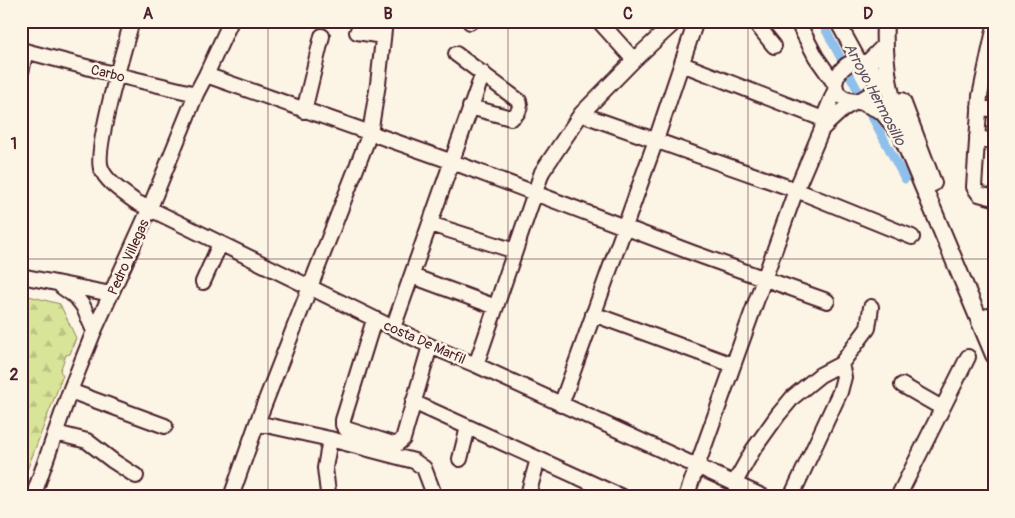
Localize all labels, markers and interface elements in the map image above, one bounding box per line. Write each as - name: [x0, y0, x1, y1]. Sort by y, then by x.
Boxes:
- text: A: [143, 4, 154, 24]
- text: B: [383, 4, 393, 24]
- text: C: [623, 4, 633, 24]
- text: D: [863, 4, 873, 24]
- water label: Arroyo Hermosillo: [840, 40, 910, 150]
- street label: Carbo: [89, 61, 127, 86]
- text: 1: [11, 134, 17, 154]
- street label: Pedro Villegas: [104, 216, 153, 298]
- street label: costa De Marfil: [381, 317, 468, 368]
- text: 2: [10, 365, 19, 385]

